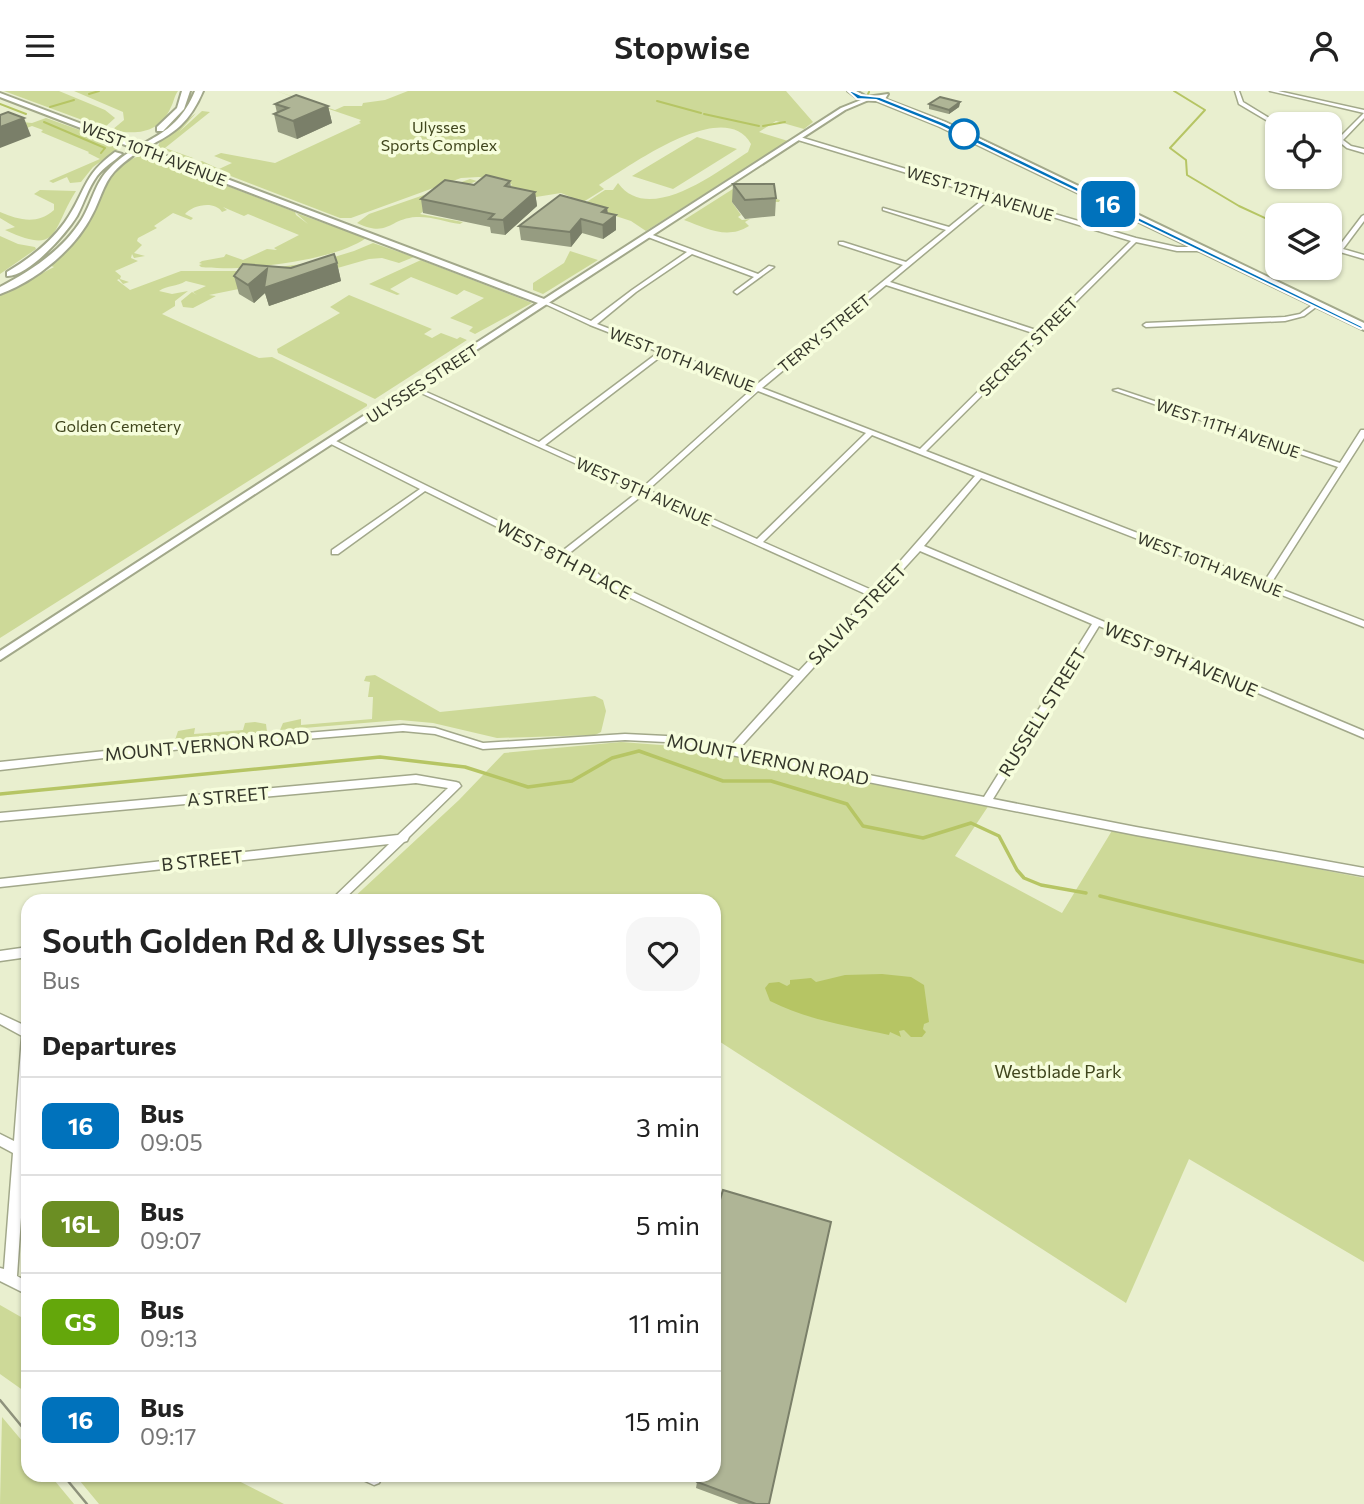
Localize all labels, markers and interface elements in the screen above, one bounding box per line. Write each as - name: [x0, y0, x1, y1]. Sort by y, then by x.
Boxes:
- text: Stopwise: [614, 26, 750, 66]
- icon: menu: [21, 27, 59, 65]
- icon: person: [1305, 27, 1343, 65]
- map controls: [1265, 112, 1342, 280]
- button: locate: [1265, 112, 1342, 189]
- street label: WEST 10TH AVENUE: [79, 117, 229, 189]
- park label: Ulysses Sports Complex: [381, 117, 498, 154]
- unlabelled marker: [949, 119, 979, 149]
- street label: WEST 12TH AVENUE: [904, 162, 1056, 224]
- line badge: 16: [1076, 181, 1140, 227]
- text: 16: [1095, 189, 1121, 218]
- button: layers: [1265, 203, 1342, 280]
- street label: TERRY STREET: [774, 290, 874, 376]
- street label: SECREST STREET: [975, 293, 1081, 399]
- street label: WEST 10TH AVENUE: [607, 323, 757, 395]
- street label: ULYSSES STREET: [363, 340, 481, 426]
- street label: WEST 11TH AVENUE: [1154, 394, 1302, 462]
- park label: Golden Cemetery: [55, 416, 181, 435]
- street label: WEST 9TH AVENUE: [573, 453, 715, 529]
- street label: WEST 8TH PLACE: [493, 514, 635, 604]
- street label: WEST 10TH AVENUE: [1135, 528, 1285, 600]
- street label: SALVIA STREET: [803, 559, 911, 669]
- street label: WEST 9TH AVENUE: [1101, 617, 1261, 701]
- street label: RUSSELL STREET: [994, 644, 1090, 780]
- street label: MOUNT VERNON ROAD: [104, 725, 310, 765]
- street label: MOUNT VERNON ROAD: [665, 729, 871, 789]
- street label: A STREET: [186, 781, 270, 811]
- street label: B STREET: [160, 845, 244, 875]
- button: heart: [626, 917, 700, 991]
- text: South Golden Rd & Ulysses St: [42, 919, 485, 960]
- text: Bus: [42, 966, 80, 994]
- text: Departures: [42, 1029, 177, 1060]
- park label: Westblade Park: [994, 1060, 1122, 1082]
- text: Bus: [140, 1097, 184, 1128]
- text: 16: [68, 1111, 93, 1140]
- text: 3 min: [636, 1111, 700, 1142]
- text: 09:05: [140, 1128, 203, 1156]
- text: Bus: [140, 1195, 184, 1226]
- text: 16L: [61, 1209, 100, 1238]
- text: 5 min: [636, 1209, 700, 1240]
- text: 09:07: [140, 1226, 201, 1254]
- text: Bus: [140, 1293, 184, 1324]
- text: GS: [65, 1307, 96, 1336]
- text: 11 min: [629, 1307, 700, 1338]
- text: 09:13: [140, 1324, 197, 1352]
- text: Bus: [140, 1391, 184, 1422]
- text: 16: [68, 1405, 93, 1434]
- text: 15 min: [625, 1405, 700, 1436]
- text: 09:17: [140, 1422, 196, 1450]

